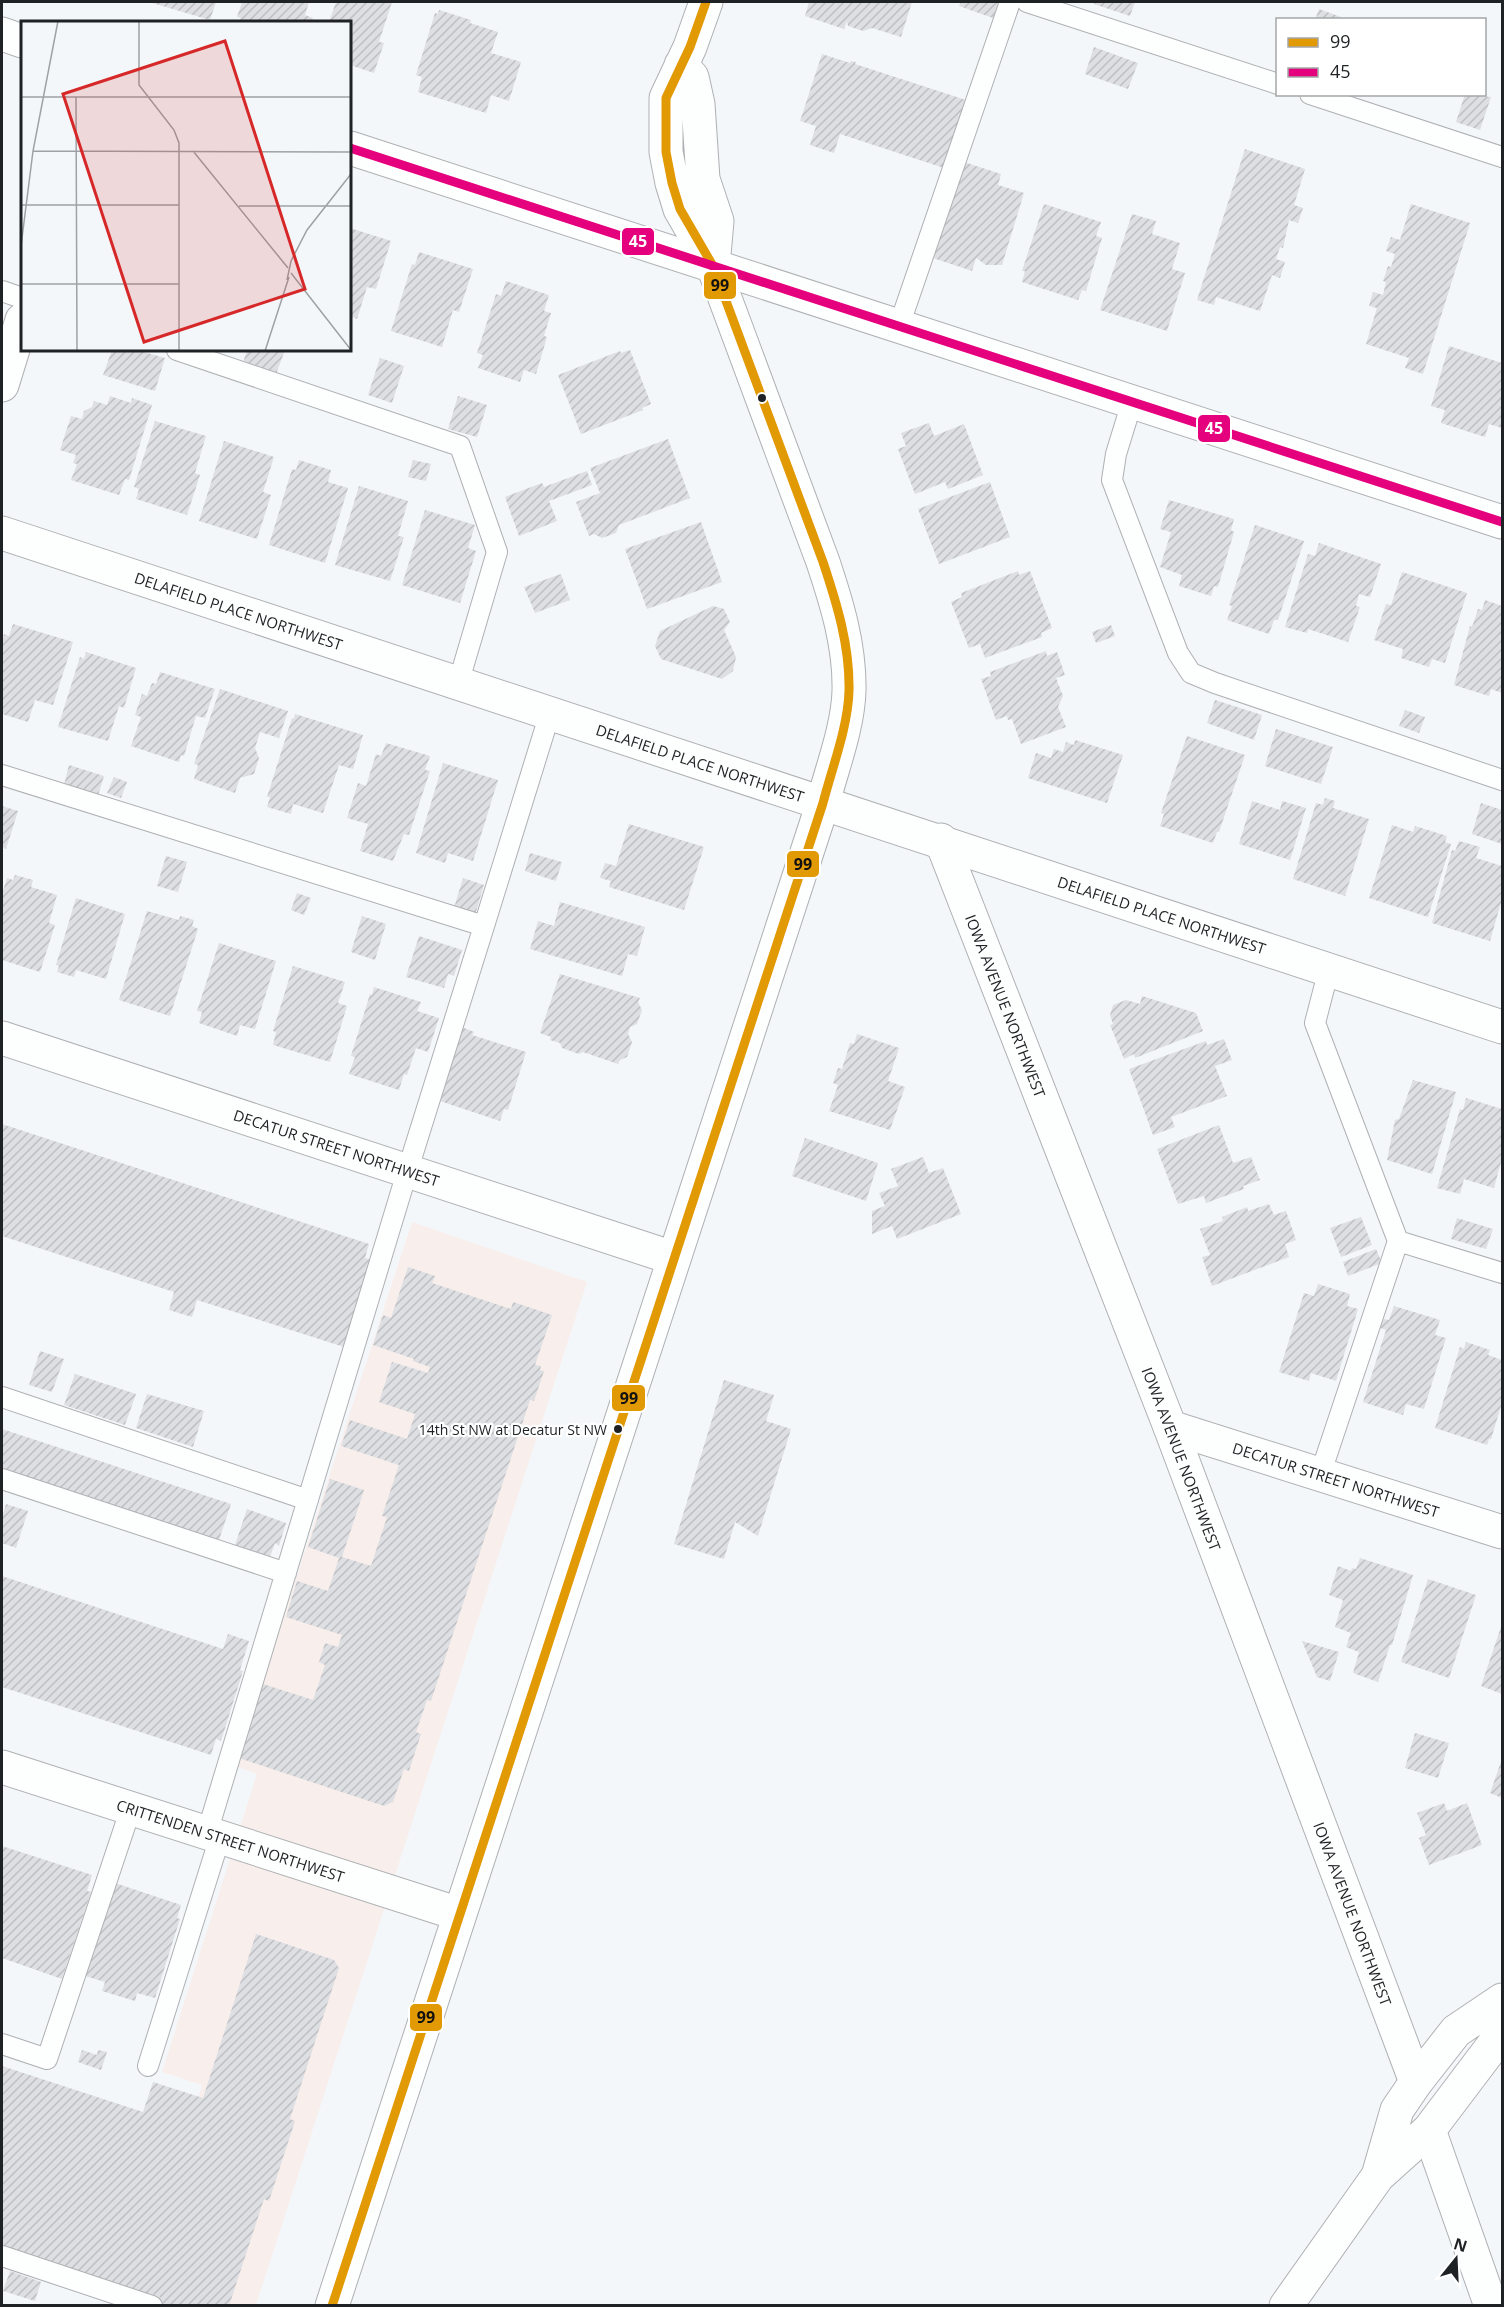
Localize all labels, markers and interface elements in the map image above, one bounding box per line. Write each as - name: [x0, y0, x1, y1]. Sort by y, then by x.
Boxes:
- legend: [1276, 18, 1486, 96]
- inset map: [21, 21, 351, 351]
- text: 99: [1330, 29, 1351, 53]
- text: 45: [1330, 59, 1351, 83]
- line badge: 45: [621, 227, 655, 256]
- text: 45: [629, 230, 647, 252]
- line badge: 99: [703, 271, 737, 300]
- text: 99: [711, 274, 729, 296]
- unlabelled marker: [756, 392, 768, 404]
- line badge: 45: [1197, 414, 1231, 443]
- text: 45: [1205, 417, 1223, 439]
- street label: DELAFIELD PLACE NORTHWEST: [132, 567, 346, 655]
- street label: DELAFIELD PLACE NORTHWEST: [594, 719, 807, 807]
- line badge: 99: [786, 850, 820, 878]
- text: 99: [794, 853, 812, 875]
- street label: DELAFIELD PLACE NORTHWEST: [1055, 871, 1269, 959]
- street label: IOWA AVENUE NORTHWEST: [961, 912, 1051, 1101]
- street label: DECATUR STREET NORTHWEST: [231, 1105, 443, 1191]
- street label: IOWA AVENUE NORTHWEST: [1138, 1364, 1226, 1554]
- line badge: 99: [611, 1384, 646, 1412]
- text: 99: [620, 1387, 638, 1409]
- place label: 14th St NW at Decatur St NW: [419, 1420, 607, 1439]
- marker: 14th St NW at Decatur St NW: [612, 1423, 624, 1435]
- street label: DECATUR STREET NORTHWEST: [1230, 1437, 1442, 1522]
- street label: CRITTENDEN STREET NORTHWEST: [114, 1794, 348, 1887]
- street label: IOWA AVENUE NORTHWEST: [1309, 1819, 1397, 2009]
- line badge: 99: [409, 2003, 443, 2032]
- text: 99: [417, 2006, 435, 2028]
- north arrow: [1426, 2229, 1486, 2289]
- text: N: [1451, 2232, 1470, 2257]

